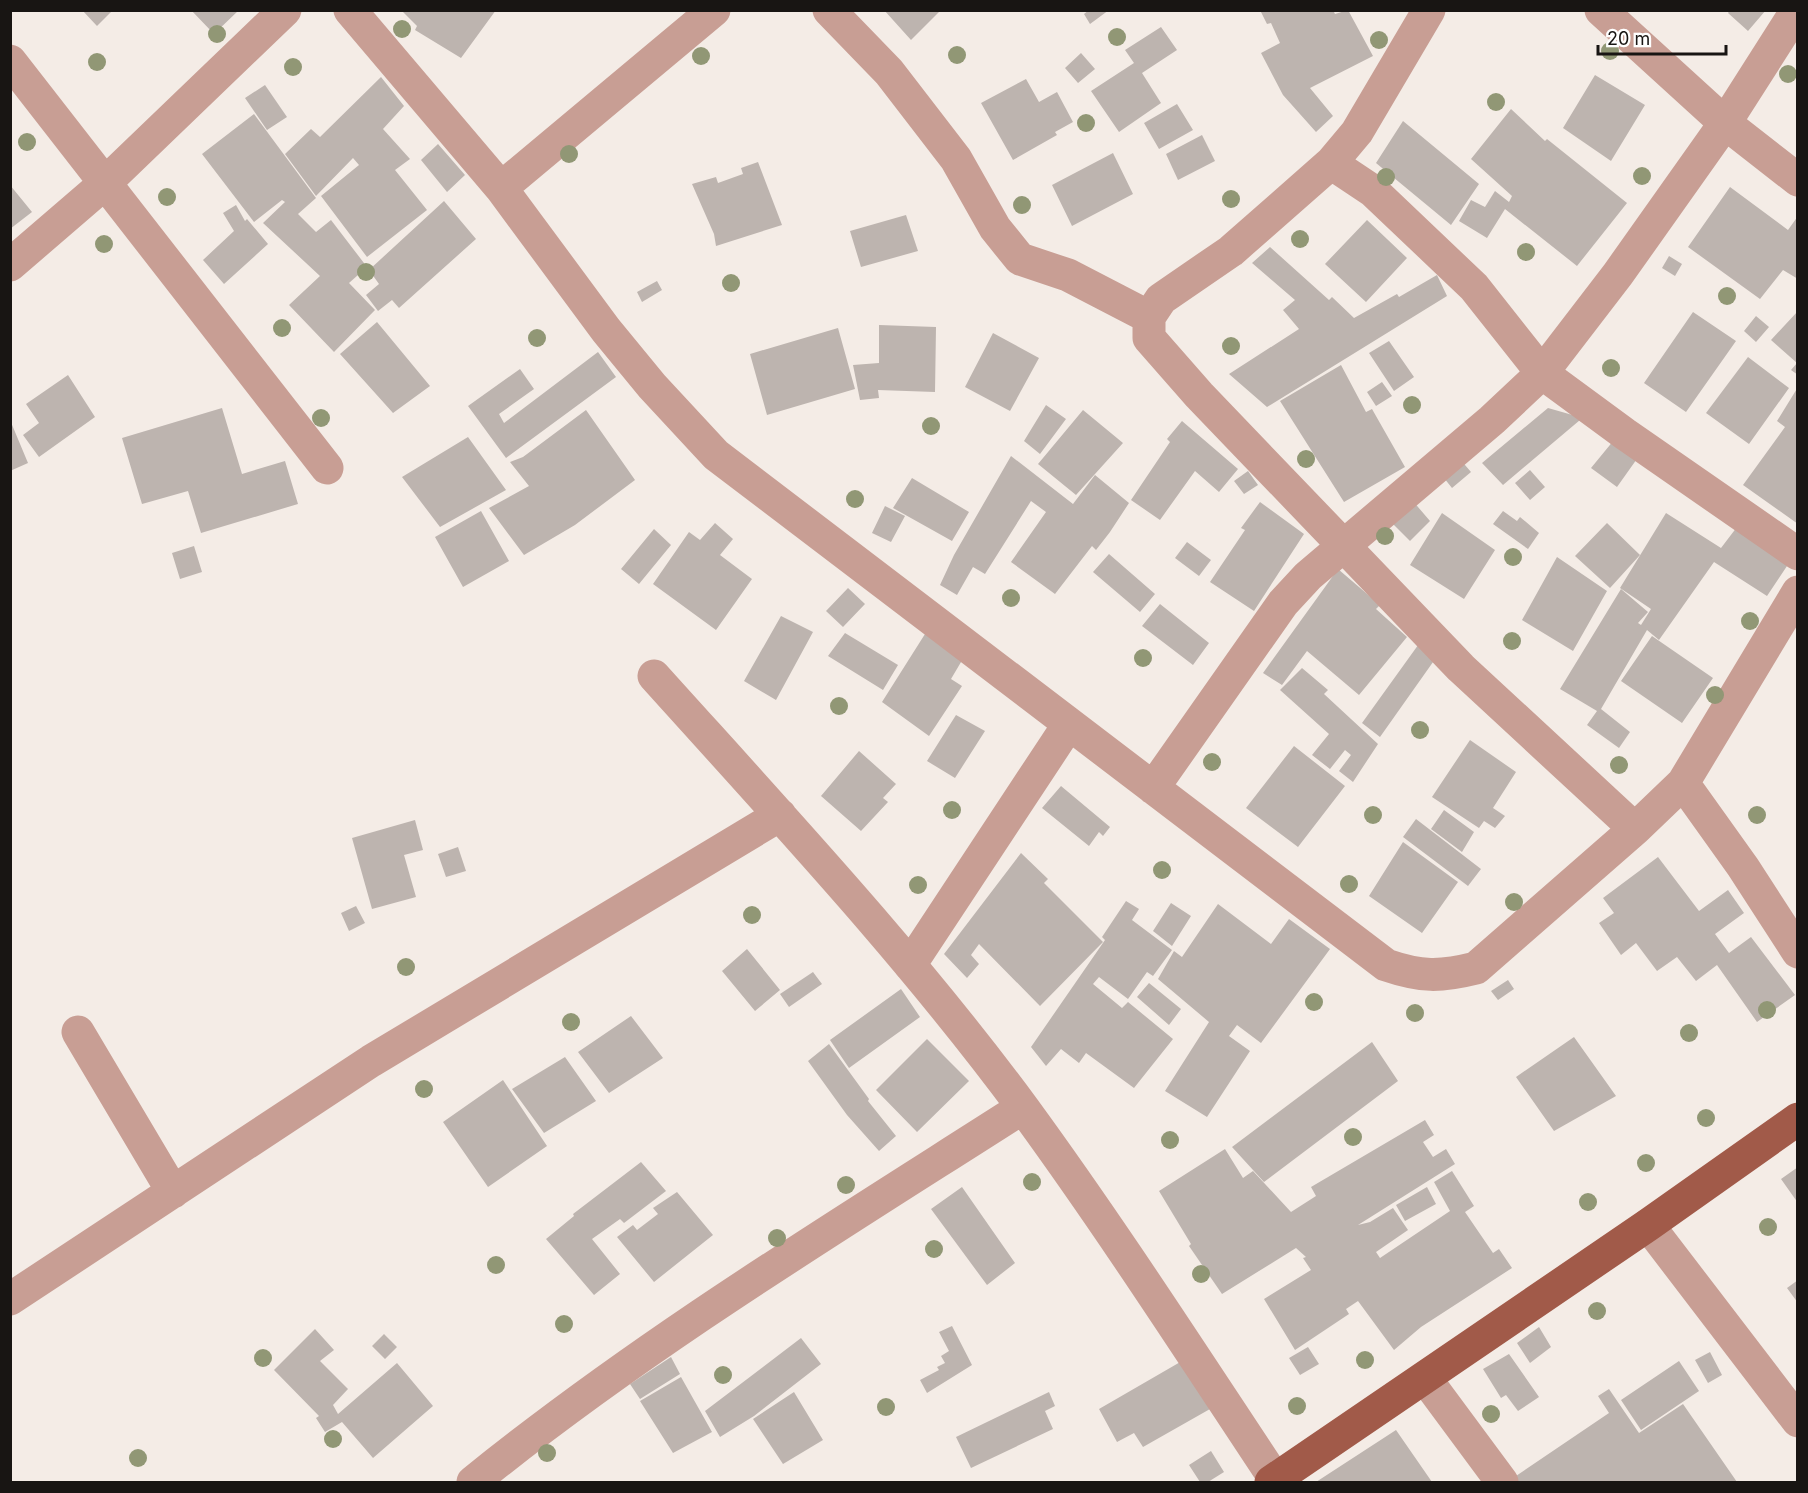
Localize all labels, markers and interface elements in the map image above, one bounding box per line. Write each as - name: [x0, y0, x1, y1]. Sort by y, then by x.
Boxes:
- scale bar: [1598, 18, 1726, 56]
- text: 20 m: [1607, 28, 1650, 49]

